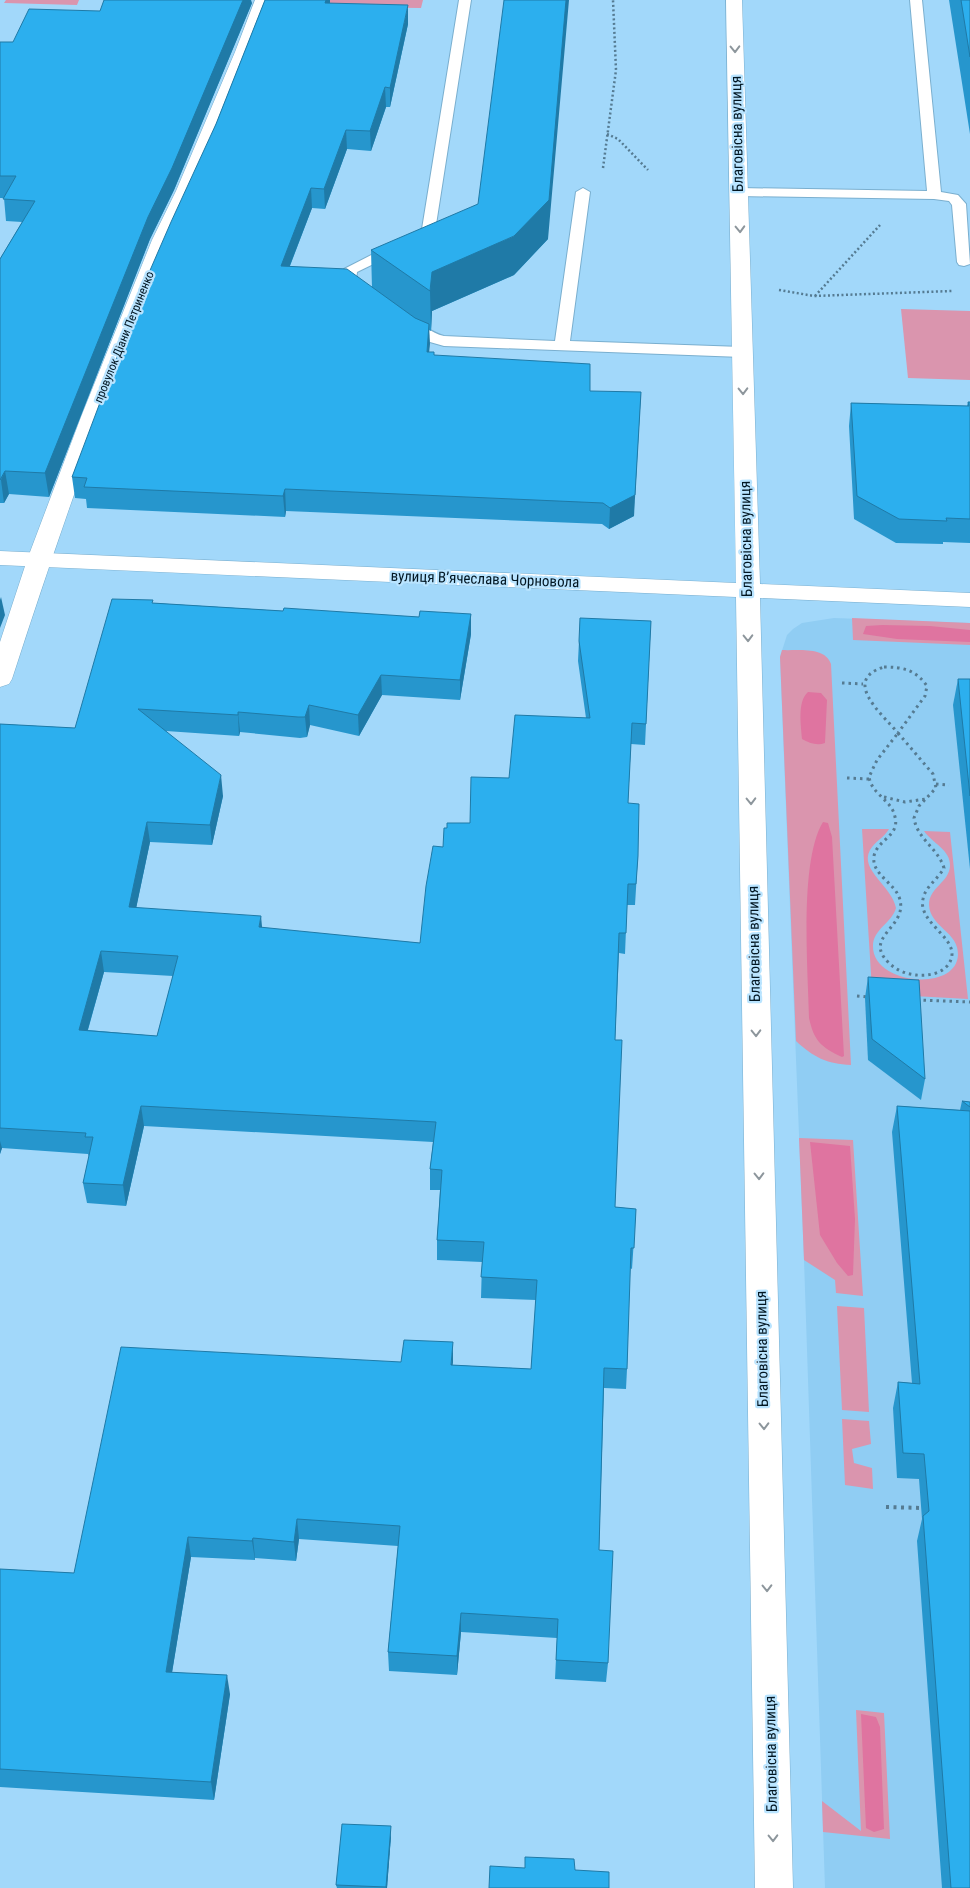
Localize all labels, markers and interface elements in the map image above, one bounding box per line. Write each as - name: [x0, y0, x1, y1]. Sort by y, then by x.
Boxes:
- one-way arrow: [730, 45, 741, 53]
- street label: Благовісна вулиця: [727, 76, 747, 192]
- one-way arrow: [735, 225, 745, 233]
- street label: провулок Діани Петриненко: [91, 269, 157, 405]
- one-way arrow: [738, 388, 748, 395]
- street label: Благовісна вулиця: [736, 481, 756, 597]
- street label: вулиця Вʼячеслава Чорновола: [390, 567, 580, 591]
- one-way arrow: [743, 634, 753, 642]
- one-way arrow: [746, 797, 756, 805]
- street label: Благовісна вулиця: [744, 886, 764, 1002]
- one-way arrow: [750, 1029, 761, 1037]
- one-way arrow: [753, 1172, 764, 1180]
- street label: Благовісна вулиця: [752, 1291, 772, 1407]
- one-way arrow: [759, 1422, 769, 1430]
- one-way arrow: [762, 1585, 773, 1593]
- street label: Благовісна вулиця: [761, 1696, 781, 1812]
- one-way arrow: [768, 1834, 778, 1842]

